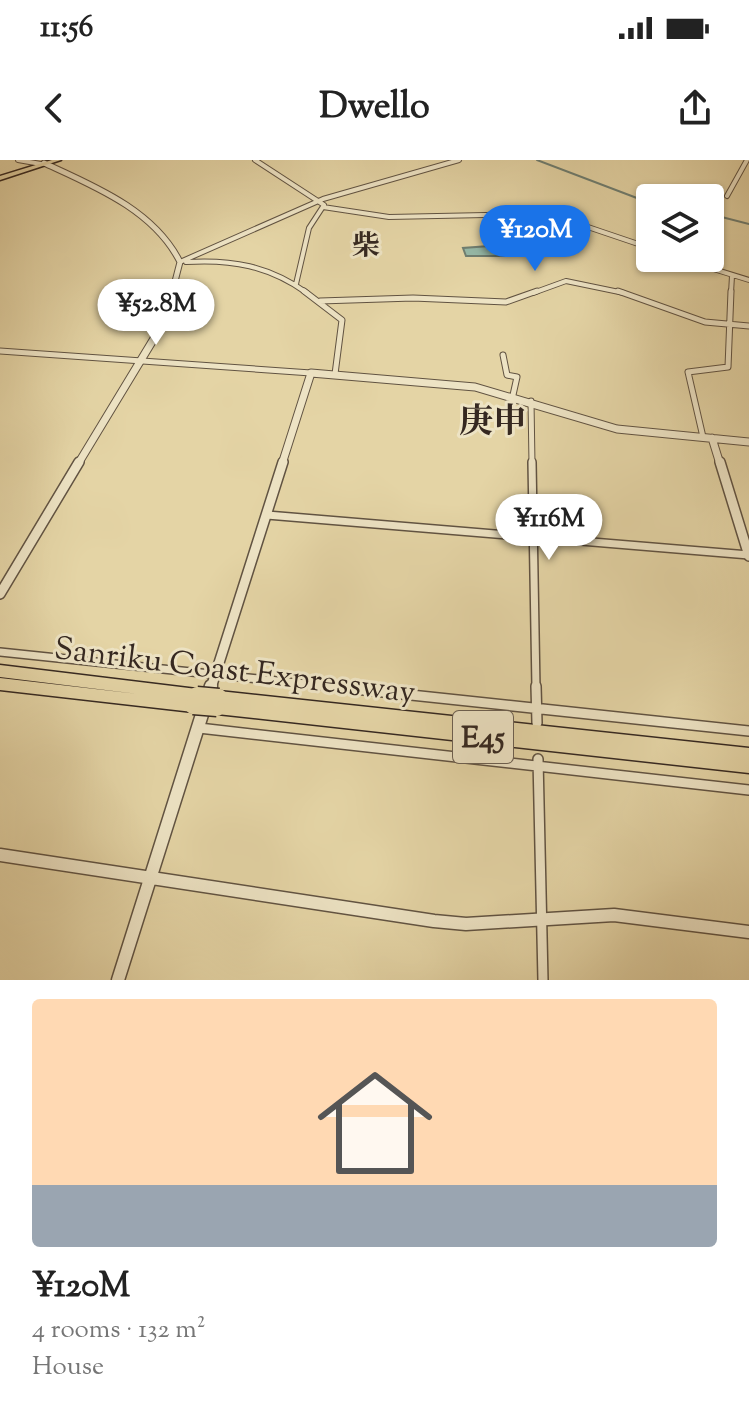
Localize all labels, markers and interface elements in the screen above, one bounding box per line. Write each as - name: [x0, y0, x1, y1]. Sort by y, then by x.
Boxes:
- text: 11:56: [40, 7, 93, 50]
- text: Dwello: [319, 82, 430, 134]
- icon: back: [32, 86, 76, 130]
- icon: share: [673, 86, 717, 130]
- map controls: [636, 184, 724, 272]
- button: layers: [636, 184, 724, 272]
- pin: ¥120M: [479, 205, 591, 273]
- text: ¥120M: [497, 212, 573, 249]
- district label: 柴: [352, 228, 380, 268]
- pin: ¥52.8M: [91, 279, 221, 347]
- text: ¥52.8M: [116, 286, 197, 323]
- district label: 庚申: [459, 399, 527, 448]
- pin: ¥116M: [493, 494, 605, 562]
- text: ¥116M: [513, 501, 585, 538]
- street label: Sanriku Coast Expressway: [51, 627, 418, 717]
- road number: E45: [453, 711, 513, 763]
- icon: home: [303, 1051, 447, 1195]
- text: ¥120M: [32, 1263, 130, 1312]
- text: 4 rooms · 132 m²: [32, 1312, 206, 1349]
- text: House: [32, 1349, 104, 1386]

